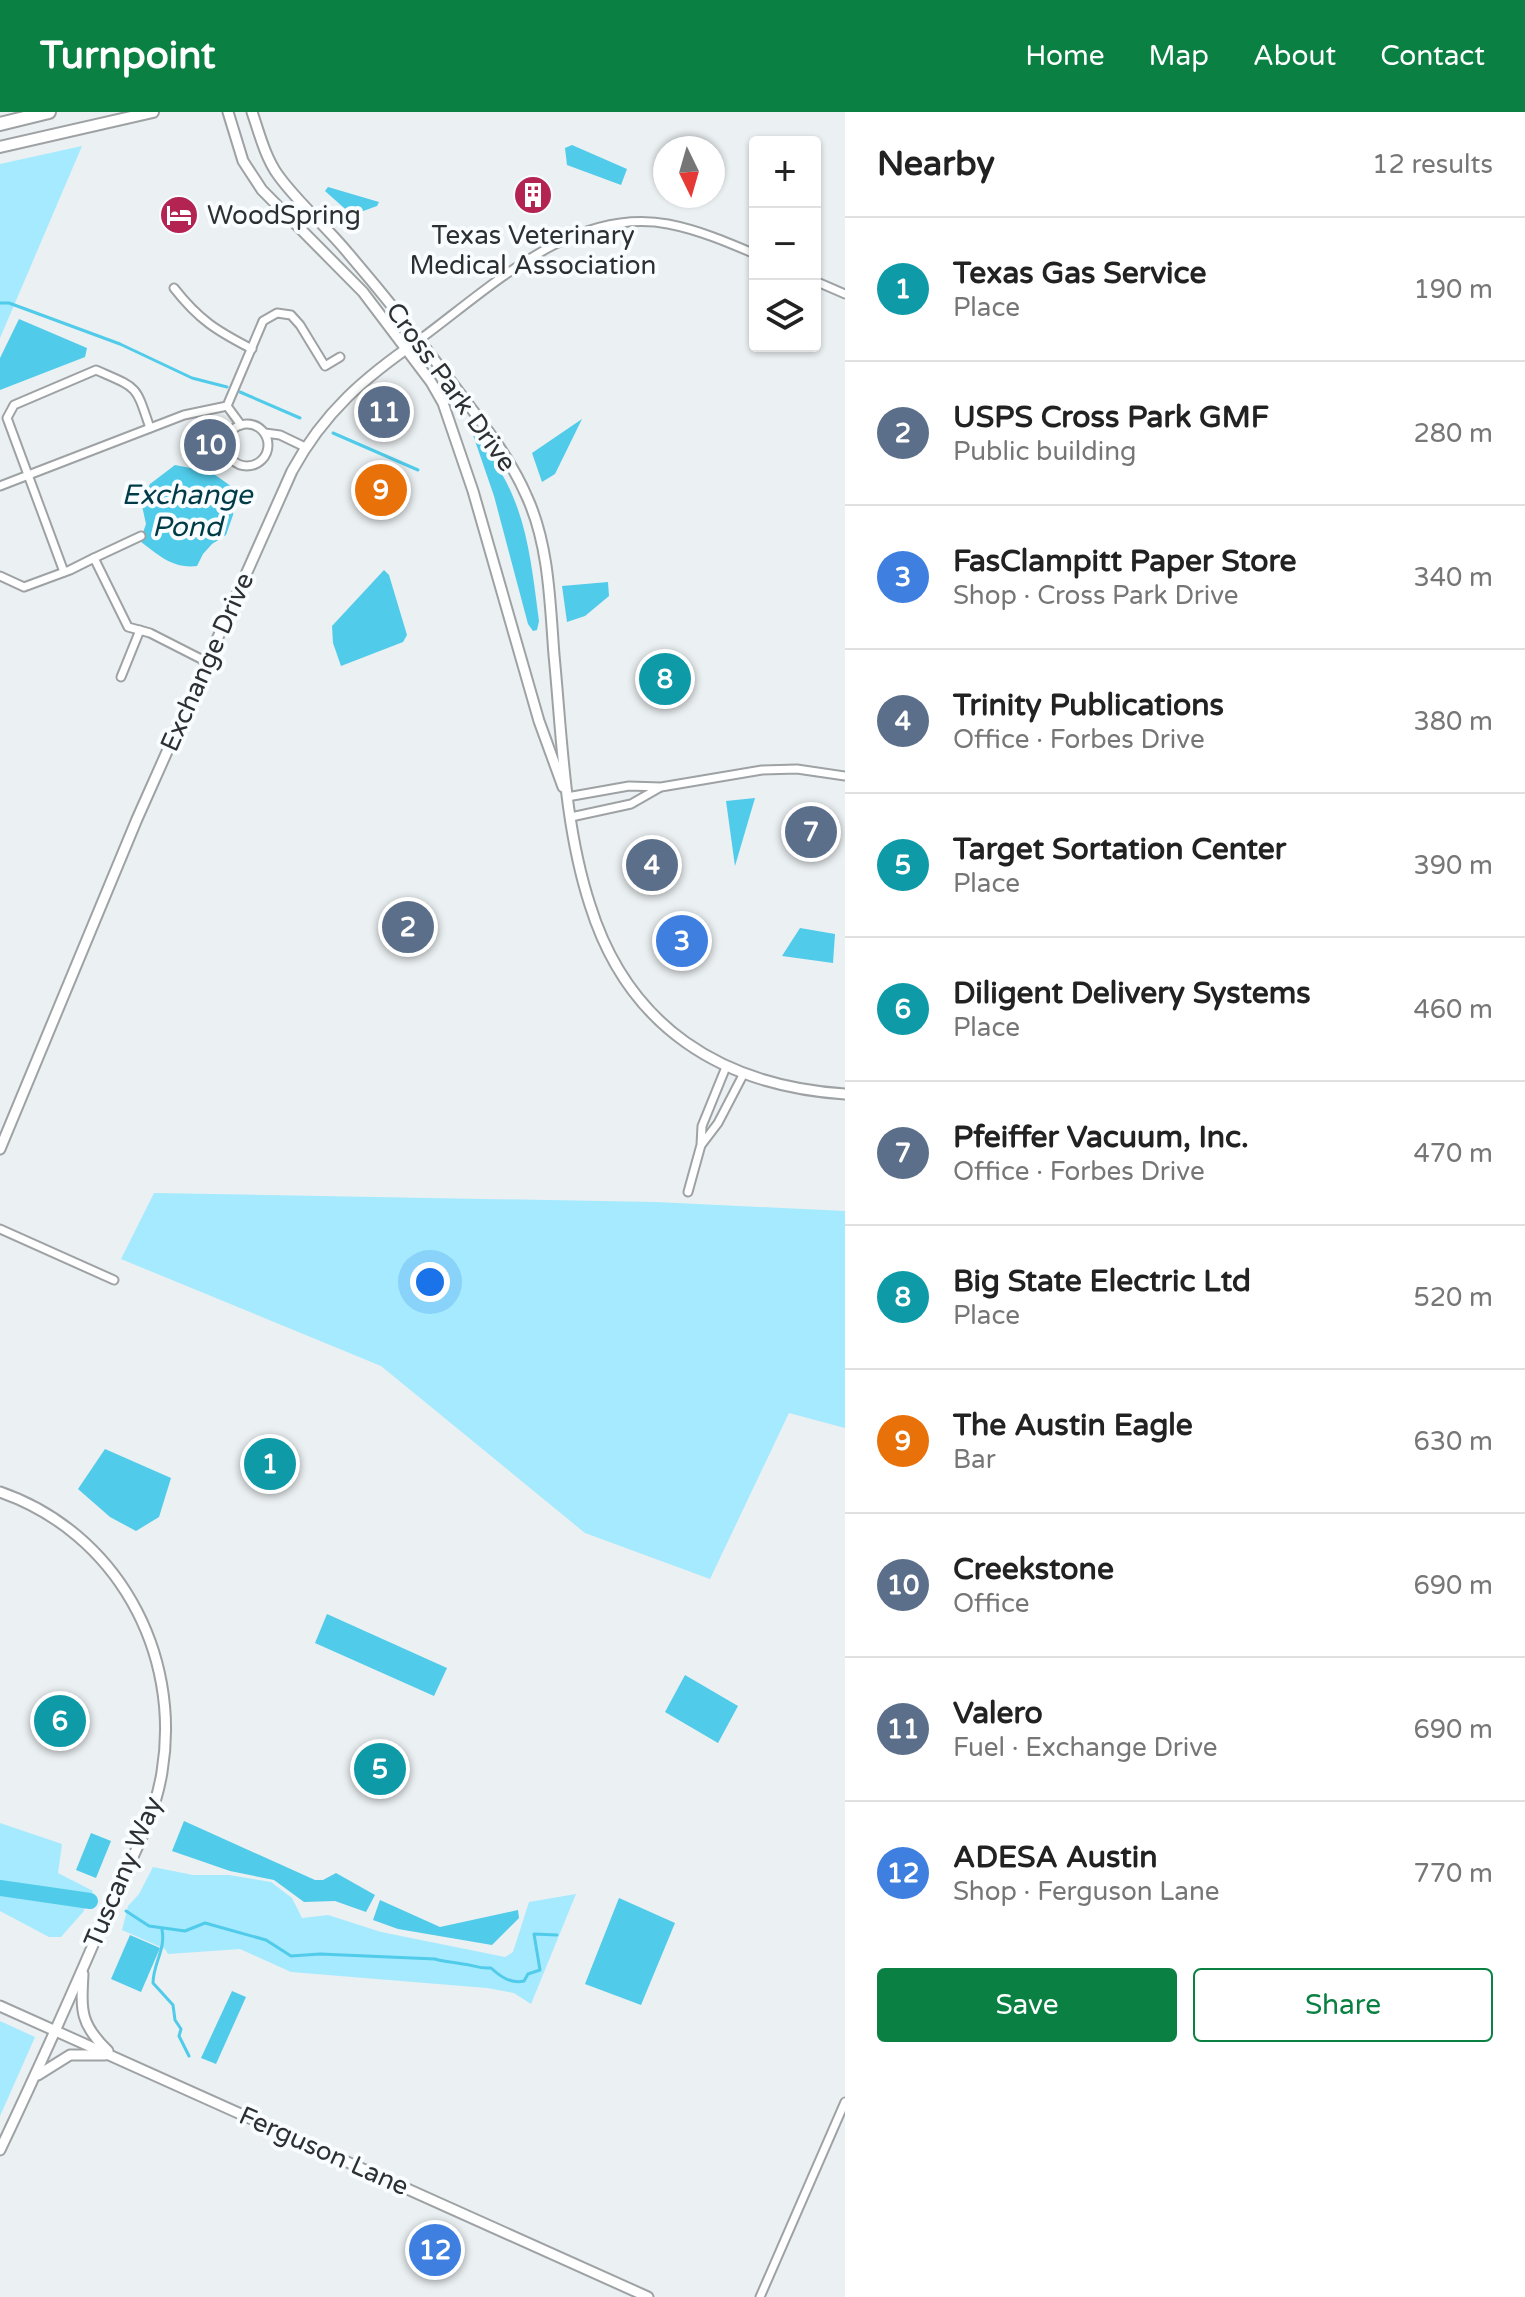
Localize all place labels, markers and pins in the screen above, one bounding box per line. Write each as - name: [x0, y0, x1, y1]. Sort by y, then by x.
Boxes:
- building icon: Texas Veterinary Medical Association: [512, 174, 554, 216]
- hotel icon: WoodSpring: [158, 194, 200, 236]
- place label: WoodSpring: [207, 200, 361, 231]
- place label: Texas Veterinary Medical Association: [410, 220, 656, 281]
- pin: 11: [358, 382, 410, 442]
- pin: 10: [184, 415, 236, 475]
- pin: 9: [355, 460, 407, 520]
- pin: 8: [639, 649, 691, 709]
- pin: 7: [785, 802, 837, 862]
- pin: 4: [626, 835, 678, 895]
- pin: 2: [382, 897, 434, 957]
- pin: 3: [656, 911, 708, 971]
- pin: 1: [244, 1434, 296, 1494]
- pin: 6: [34, 1691, 86, 1751]
- pin: 5: [354, 1739, 406, 1799]
- pin: 12: [409, 2220, 461, 2280]

